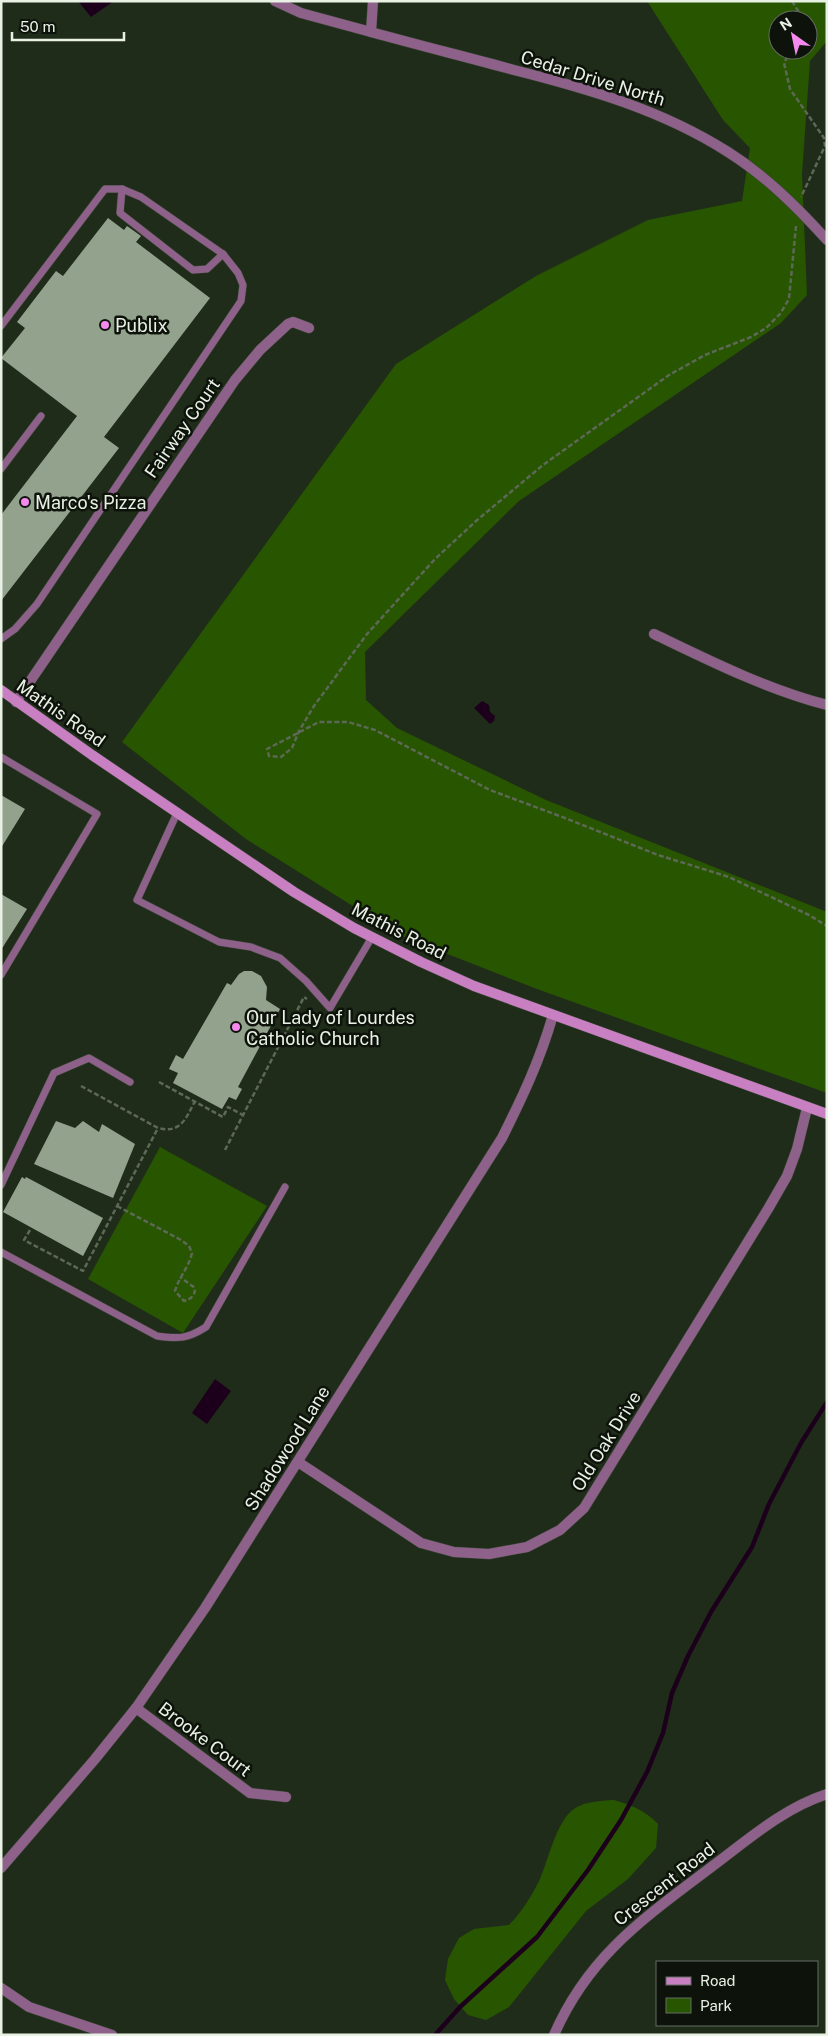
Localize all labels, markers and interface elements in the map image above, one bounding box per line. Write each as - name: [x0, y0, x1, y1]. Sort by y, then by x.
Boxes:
- scale bar: [12, 10, 125, 42]
- north arrow: [768, 10, 818, 60]
- text: N: [777, 14, 795, 34]
- text: 50 m: [20, 18, 55, 35]
- street label: Cedar Drive North: [518, 46, 668, 110]
- place label: Publix: [115, 315, 168, 336]
- marker: Publix: [99, 319, 111, 331]
- street label: Fairway Court: [140, 374, 224, 482]
- place label: Marco's Pizza: [35, 492, 146, 513]
- marker: Marco's Pizza: [19, 496, 31, 508]
- street label: Mathis Road: [13, 675, 109, 751]
- street label: Mathis Road: [348, 898, 450, 964]
- place label: Our Lady of Lourdes Catholic Church: [246, 1007, 415, 1049]
- marker: Our Lady of Lourdes Catholic Church: [230, 1021, 242, 1033]
- street label: Shadowood Lane: [240, 1382, 334, 1514]
- street label: Old Oak Drive: [567, 1387, 645, 1495]
- street label: Brooke Court: [155, 1697, 255, 1781]
- street label: Crescent Road: [609, 1838, 719, 1930]
- legend: [656, 1961, 818, 2026]
- text: Road: [700, 1972, 736, 1989]
- text: Park: [700, 1997, 732, 2014]

